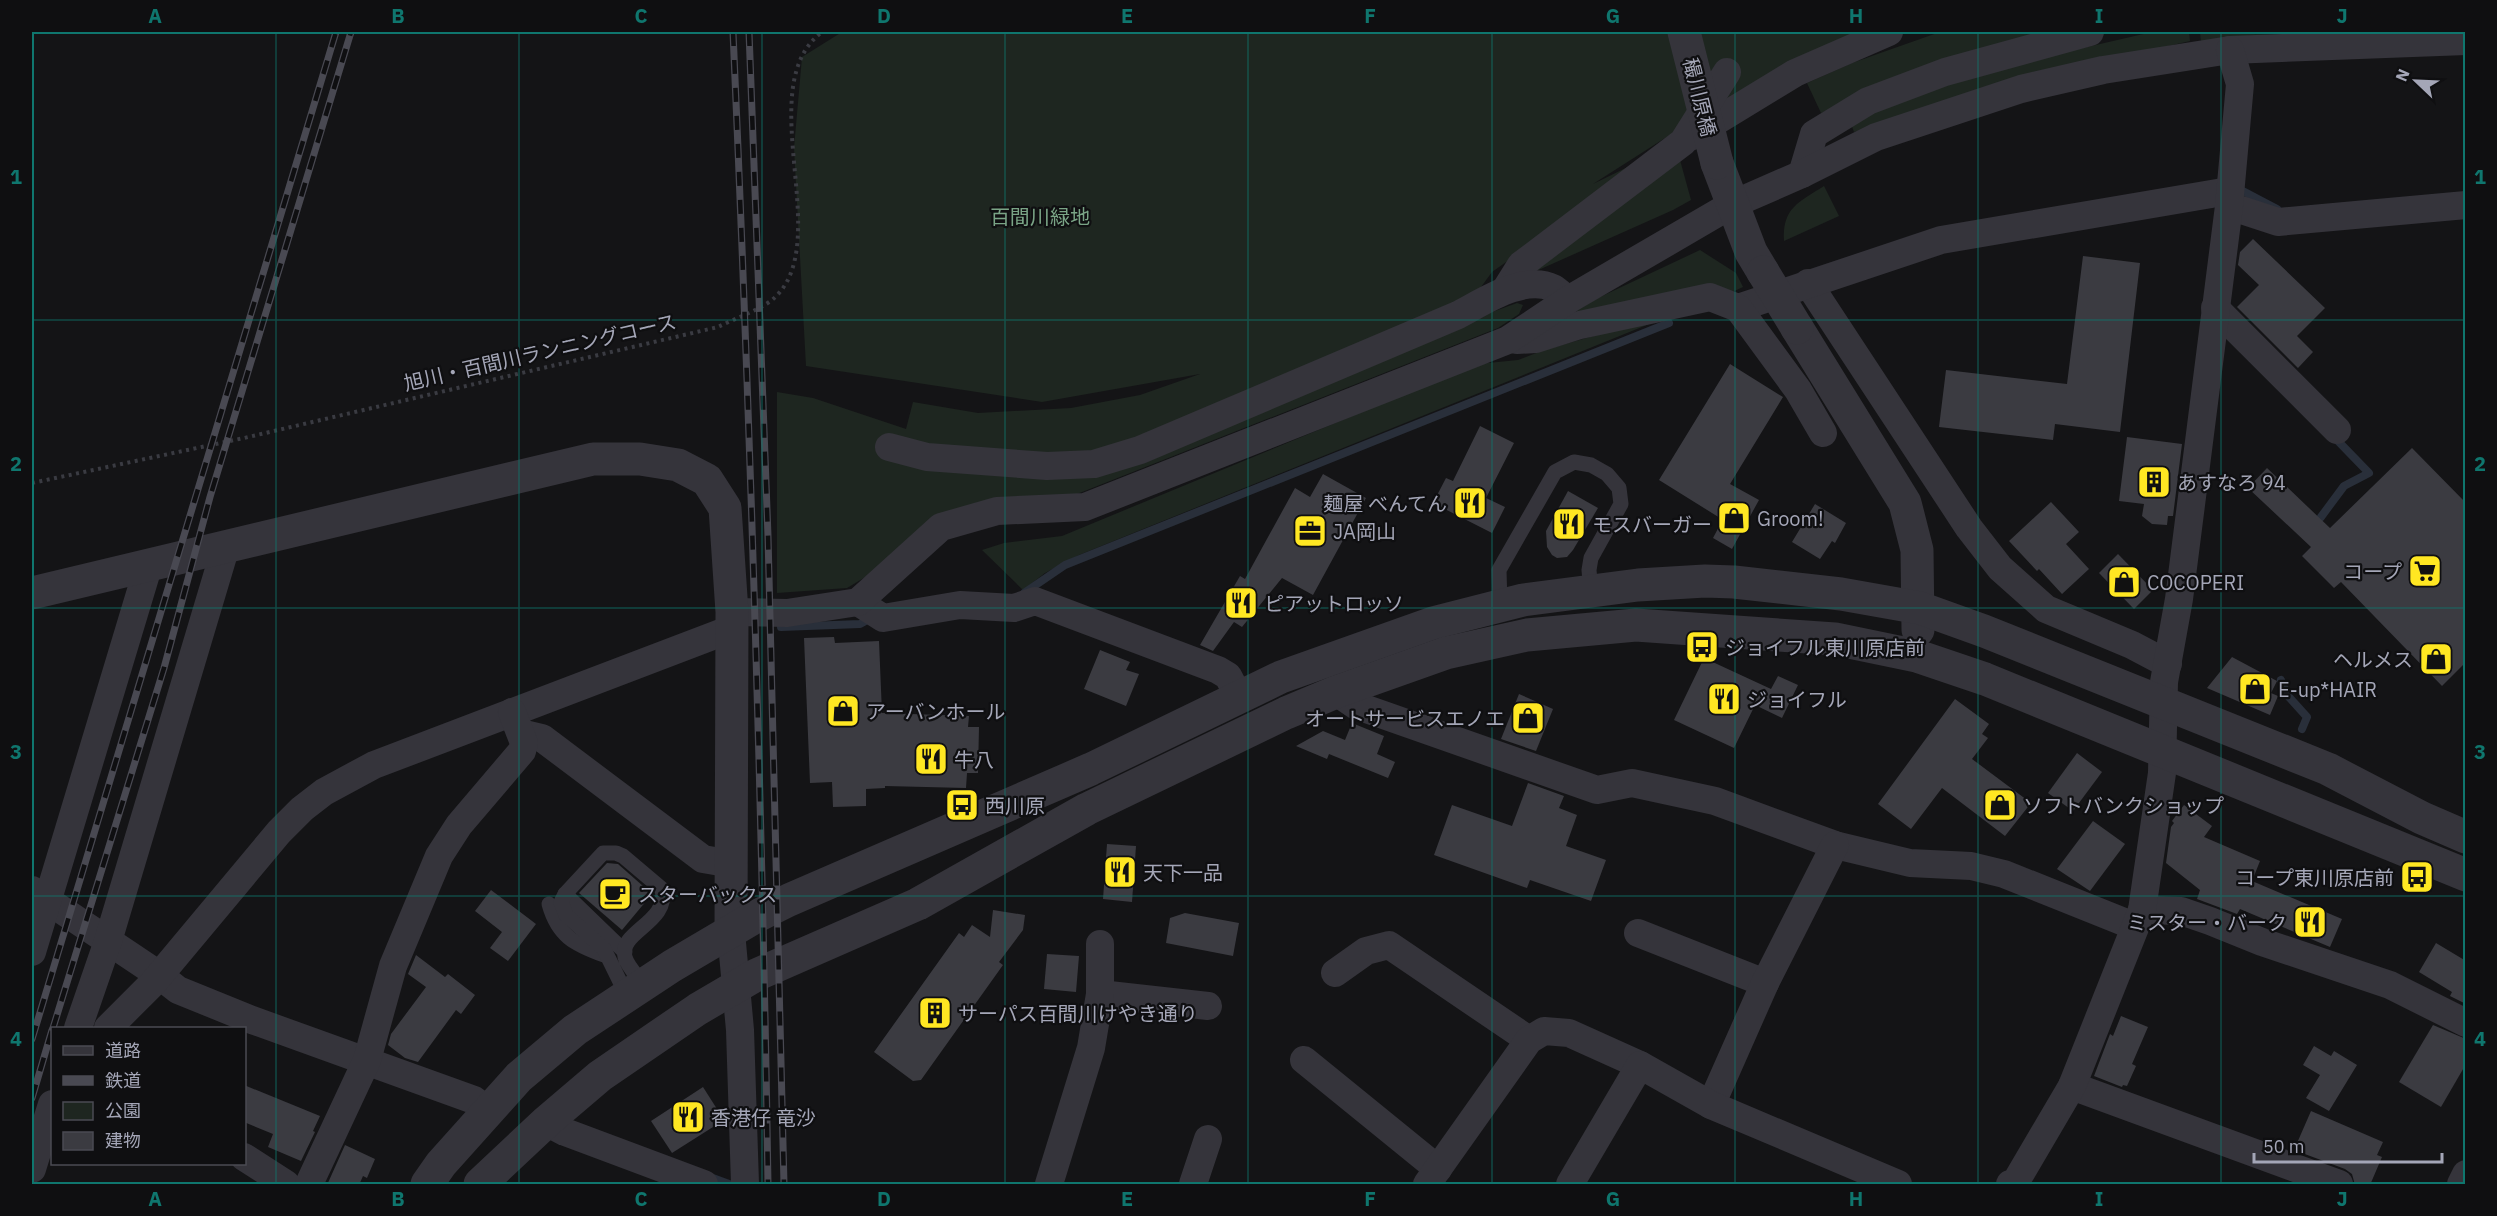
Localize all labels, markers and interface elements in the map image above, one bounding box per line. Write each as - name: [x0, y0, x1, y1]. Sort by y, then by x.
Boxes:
- text: A: [148, 2, 162, 29]
- text: B: [391, 2, 405, 29]
- text: C: [634, 2, 648, 29]
- text: D: [877, 2, 891, 29]
- text: E: [1121, 2, 1133, 29]
- text: F: [1364, 2, 1376, 29]
- text: G: [1606, 2, 1620, 29]
- text: H: [1849, 2, 1863, 29]
- text: I: [2095, 2, 2103, 29]
- text: J: [2336, 2, 2348, 29]
- north arrow: [2386, 51, 2446, 111]
- street label: 穝川原橋: [1677, 55, 1723, 139]
- text: N: [2391, 66, 2414, 84]
- text: 1: [10, 163, 22, 190]
- text: 1: [2474, 163, 2486, 190]
- park label: 百間川緑地: [990, 203, 1090, 230]
- street label: 旭川・百間川ランニングコース: [401, 307, 679, 397]
- text: 2: [10, 450, 22, 477]
- text: 2: [2474, 450, 2486, 477]
- building icon: あすなろ 94: [2136, 464, 2172, 500]
- place label: あすなろ 94: [2177, 469, 2286, 496]
- restaurant icon: 麺屋 べんてん: [1452, 485, 1488, 521]
- place label: 麺屋 べんてん: [1323, 490, 1447, 517]
- shop icon: Groom!: [1716, 500, 1752, 536]
- place label: Groom!: [1757, 505, 1824, 532]
- restaurant icon: モスバーガー: [1551, 506, 1587, 542]
- place label: モスバーガー: [1592, 511, 1712, 538]
- office icon: JA岡山: [1292, 513, 1328, 549]
- place label: JA岡山: [1333, 518, 1396, 545]
- supermarket icon: コープ: [2407, 553, 2443, 589]
- place label: コープ: [2343, 558, 2402, 585]
- shop icon: COCOPERI: [2106, 564, 2142, 600]
- place label: COCOPERI: [2147, 569, 2244, 596]
- restaurant icon: ピアットロッソ: [1223, 585, 1259, 621]
- place label: ピアットロッソ: [1264, 590, 1404, 617]
- bus stop icon: ジョイフル東川原店前: [1684, 629, 1720, 665]
- place label: ジョイフル東川原店前: [1725, 634, 1925, 661]
- shop icon: ヘルメス: [2418, 641, 2454, 677]
- place label: ヘルメス: [2333, 646, 2413, 673]
- shop icon: E-up*HAIR: [2237, 671, 2273, 707]
- place label: E-up*HAIR: [2278, 676, 2377, 703]
- restaurant icon: ジョイフル: [1706, 681, 1742, 717]
- place label: ジョイフル: [1747, 686, 1847, 713]
- shop icon: アーバンホール: [825, 693, 861, 729]
- place label: アーバンホール: [866, 698, 1006, 725]
- shop icon: オートサービスエノエ: [1510, 700, 1546, 736]
- place label: オートサービスエノエ: [1305, 705, 1505, 732]
- text: 3: [10, 738, 22, 765]
- text: 3: [2474, 738, 2486, 765]
- restaurant icon: 牛八: [913, 741, 949, 777]
- place label: 牛八: [954, 746, 994, 773]
- bus stop icon: 西川原: [944, 787, 980, 823]
- shop icon: ソフトバンクショップ: [1982, 787, 2018, 823]
- place label: 西川原: [985, 792, 1045, 819]
- place label: ソフトバンクショップ: [2023, 792, 2224, 819]
- restaurant icon: 天下一品: [1102, 854, 1138, 890]
- place label: 天下一品: [1143, 859, 1223, 886]
- bus stop icon: コープ東川原店前: [2399, 859, 2435, 895]
- place label: コープ東川原店前: [2235, 864, 2394, 891]
- cafe icon: スターバックス: [597, 876, 633, 912]
- place label: スターバックス: [638, 881, 777, 908]
- restaurant icon: ミスター・バーク: [2292, 904, 2328, 940]
- place label: ミスター・バーク: [2127, 909, 2287, 936]
- building icon: サーパス百間川けやき通り: [917, 995, 953, 1031]
- place label: サーパス百間川けやき通り: [958, 1000, 1198, 1027]
- text: 4: [10, 1025, 22, 1052]
- text: 4: [2474, 1025, 2486, 1052]
- legend: [51, 1027, 246, 1165]
- text: 道路: [105, 1039, 141, 1062]
- text: 鉄道: [105, 1069, 141, 1092]
- text: 公園: [105, 1099, 141, 1122]
- restaurant icon: 香港仔 竜沙: [670, 1099, 706, 1135]
- place label: 香港仔 竜沙: [711, 1104, 816, 1131]
- scale bar: [2254, 1126, 2442, 1164]
- text: 建物: [105, 1129, 141, 1152]
- text: 50 m: [2263, 1135, 2305, 1158]
- text: A: [148, 1185, 162, 1212]
- text: B: [391, 1185, 405, 1212]
- text: C: [634, 1185, 648, 1212]
- text: D: [877, 1185, 891, 1212]
- text: E: [1121, 1185, 1133, 1212]
- text: F: [1364, 1185, 1376, 1212]
- text: G: [1606, 1185, 1620, 1212]
- text: H: [1849, 1185, 1863, 1212]
- text: I: [2095, 1185, 2103, 1212]
- text: J: [2336, 1185, 2348, 1212]

